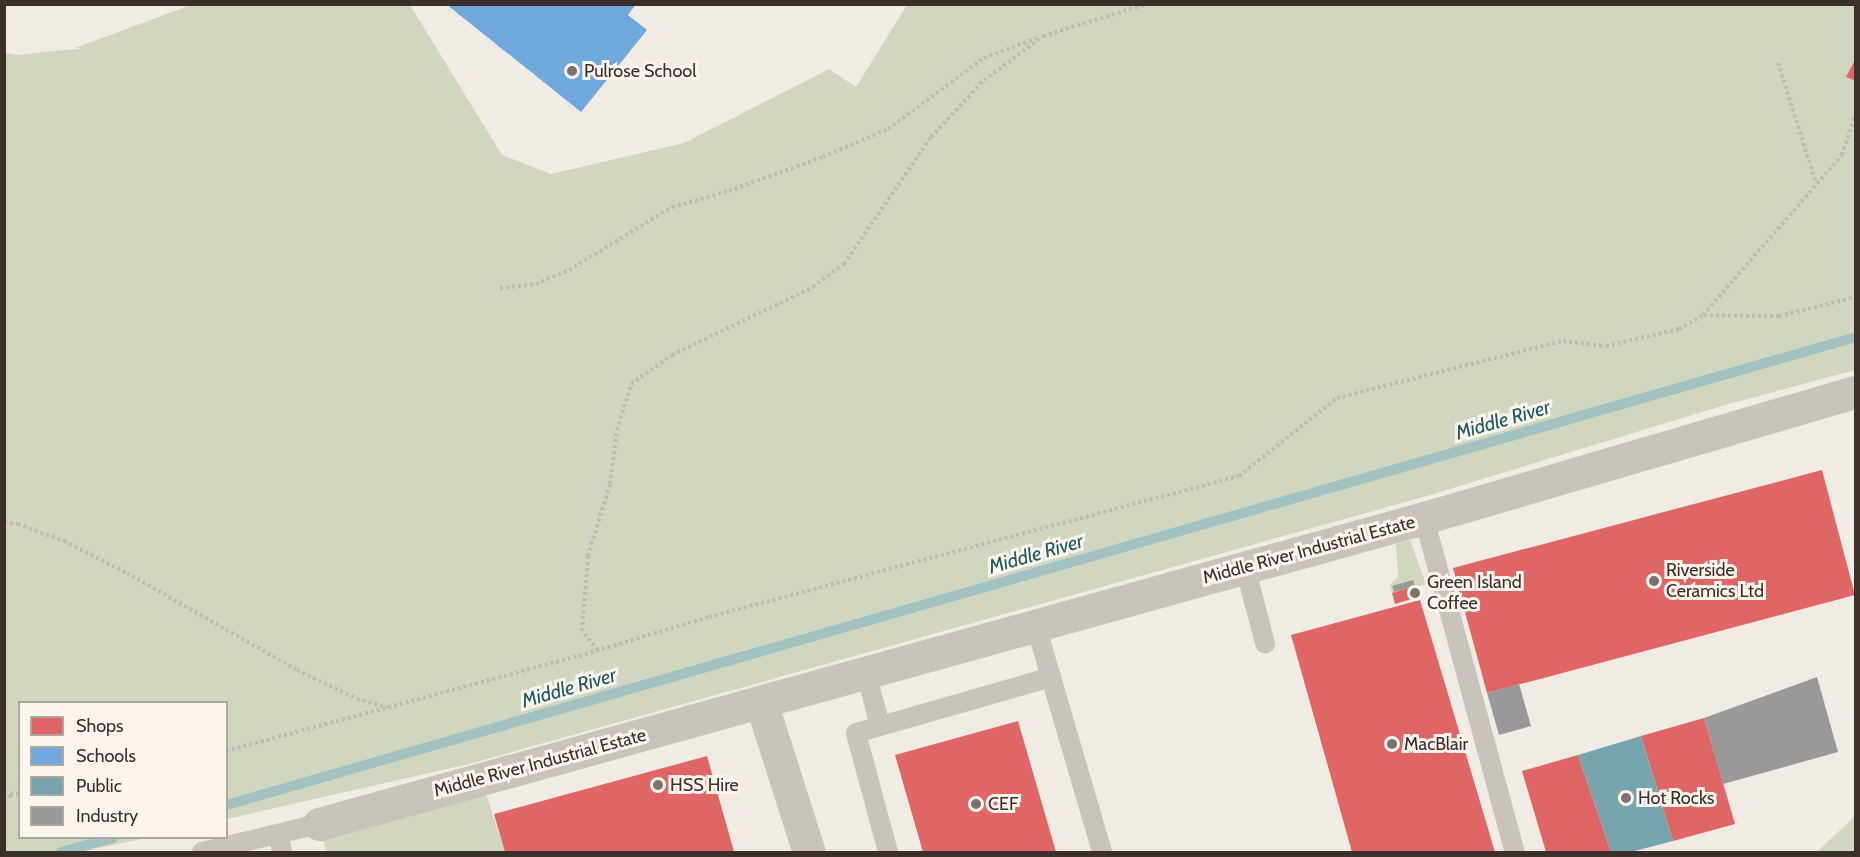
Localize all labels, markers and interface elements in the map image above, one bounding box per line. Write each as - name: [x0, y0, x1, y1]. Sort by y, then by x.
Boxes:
- place label: Pulrose School: [584, 60, 696, 82]
- marker: Pulrose School: [565, 64, 579, 78]
- water label: Middle River: [1453, 395, 1553, 445]
- street label: Middle River Industrial Estate: [1201, 511, 1417, 589]
- water label: Middle River: [986, 529, 1086, 579]
- place label: Riverside Ceramics Ltd: [1666, 560, 1764, 602]
- place label: Green Island Coffee: [1427, 572, 1522, 614]
- marker: Riverside Ceramics Ltd: [1647, 574, 1661, 588]
- marker: Green Island Coffee: [1408, 586, 1422, 600]
- water label: Middle River: [519, 663, 619, 713]
- legend: [18, 701, 228, 839]
- text: Shops: [76, 715, 124, 737]
- street label: Middle River Industrial Estate: [432, 724, 648, 802]
- place label: MacBlair: [1404, 733, 1468, 755]
- marker: MacBlair: [1385, 737, 1399, 751]
- text: Schools: [76, 745, 136, 767]
- place label: HSS Hire: [670, 774, 739, 796]
- text: Public: [76, 775, 122, 797]
- marker: HSS Hire: [651, 778, 665, 792]
- place label: Hot Rocks: [1638, 787, 1714, 809]
- marker: Hot Rocks: [1619, 791, 1633, 805]
- place label: CEF: [988, 793, 1018, 815]
- marker: CEF: [969, 797, 983, 811]
- text: Industry: [76, 805, 138, 827]

